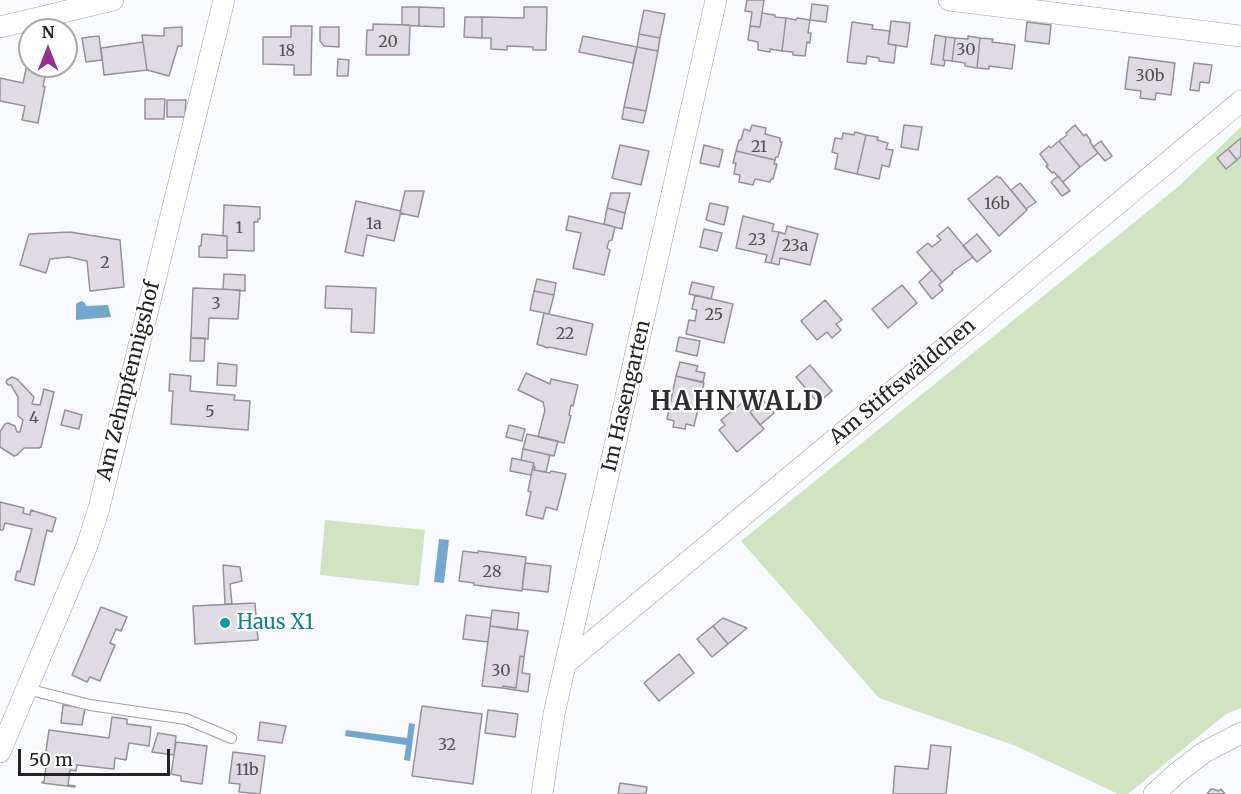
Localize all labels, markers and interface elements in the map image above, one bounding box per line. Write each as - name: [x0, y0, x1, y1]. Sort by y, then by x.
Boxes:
- north arrow: [18, 18, 78, 78]
- text: N: [42, 22, 54, 42]
- house number: 20: [378, 32, 398, 52]
- house number: 30: [956, 40, 976, 60]
- house number: 18: [279, 41, 295, 61]
- house number: 30b: [1136, 66, 1164, 86]
- house number: 21: [751, 137, 767, 157]
- house number: 16b: [984, 194, 1010, 214]
- house number: 1a: [366, 214, 382, 234]
- house number: 1: [235, 218, 243, 238]
- house number: 23: [748, 230, 766, 250]
- house number: 23a: [782, 236, 808, 256]
- house number: 2: [100, 253, 110, 273]
- street label: Am Zehnpfennigshof: [93, 279, 165, 483]
- house number: 3: [211, 294, 221, 314]
- house number: 25: [705, 305, 723, 325]
- street label: Am Stiftswäldchen: [825, 314, 981, 450]
- street label: Im Hasengarten: [598, 318, 656, 474]
- house number: 22: [556, 324, 574, 344]
- district label: HAHNWALD: [650, 387, 824, 419]
- house number: 5: [205, 402, 215, 422]
- house number: 4: [29, 408, 39, 428]
- house number: 28: [483, 562, 501, 582]
- place label: Haus X1: [237, 611, 314, 635]
- marker: Haus X1: [218, 616, 232, 630]
- house number: 30: [491, 661, 511, 681]
- house number: 32: [438, 735, 456, 755]
- scale bar: [21, 737, 172, 775]
- text: 50 m: [29, 748, 73, 771]
- house number: 11b: [235, 760, 259, 780]

